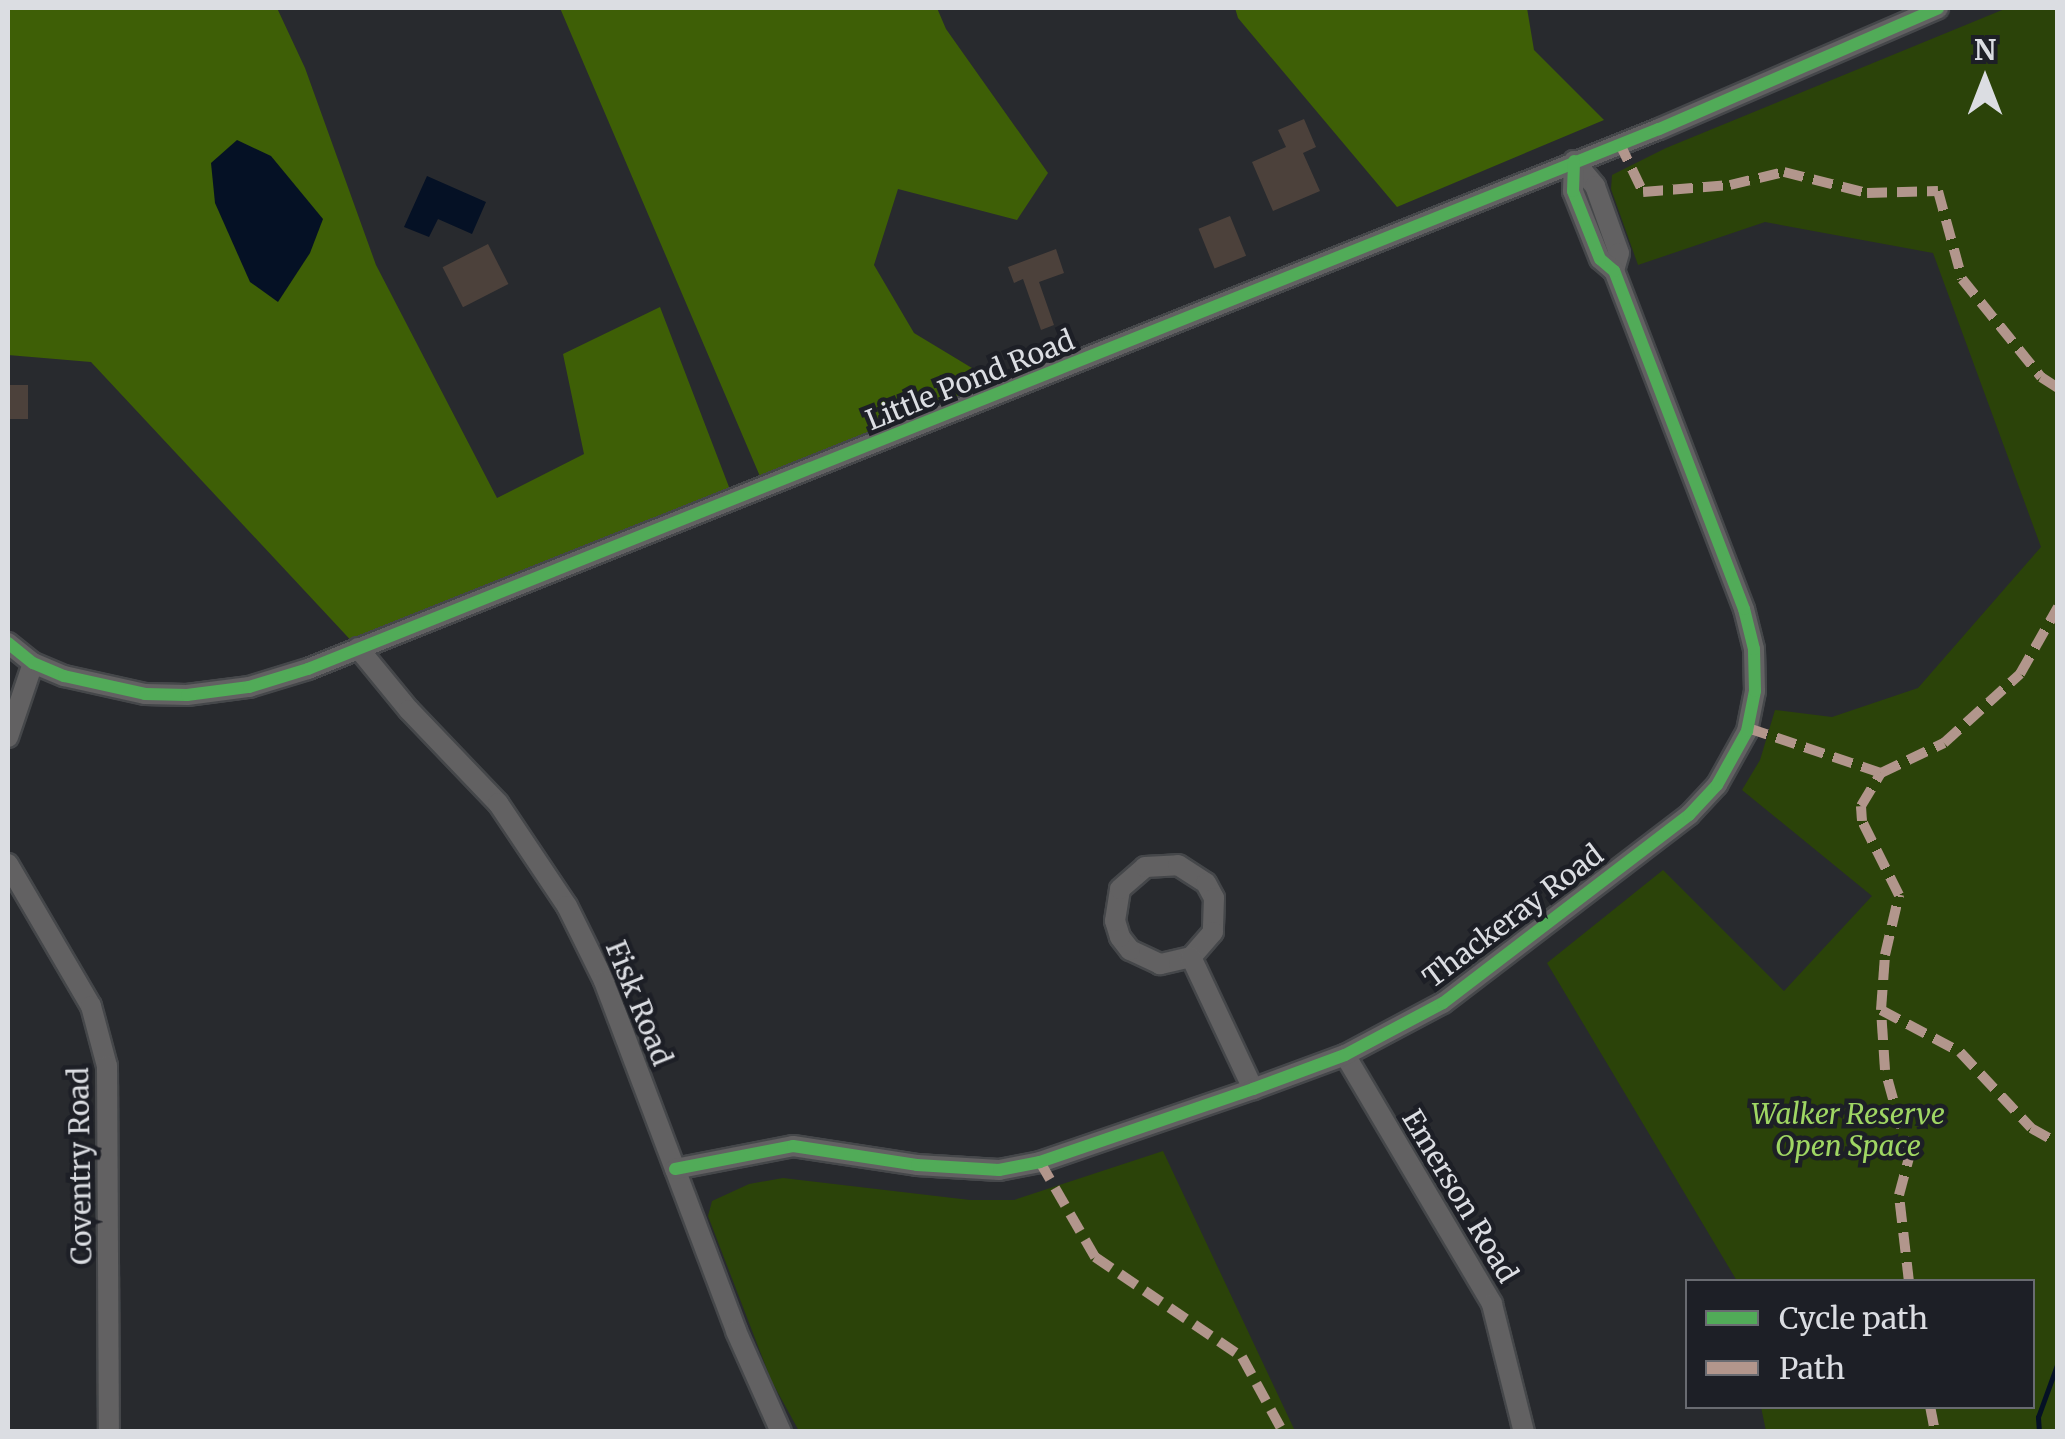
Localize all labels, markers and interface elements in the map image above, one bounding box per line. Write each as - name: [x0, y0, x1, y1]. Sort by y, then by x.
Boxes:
- north arrow: [1935, 30, 2035, 130]
- text: N: [1974, 32, 1996, 68]
- street label: Little Pond Road: [861, 323, 1079, 437]
- street label: Thackeray Road: [1417, 837, 1609, 995]
- street label: Fisk Road: [599, 936, 679, 1070]
- street label: Coventry Road: [61, 1067, 99, 1265]
- park label: Walker Reserve Open Space: [1751, 1097, 1945, 1163]
- street label: Emerson Road: [1395, 1104, 1525, 1288]
- legend: [1685, 1279, 2035, 1409]
- text: Cycle path: [1779, 1299, 1928, 1337]
- text: Path: [1779, 1349, 1845, 1387]

